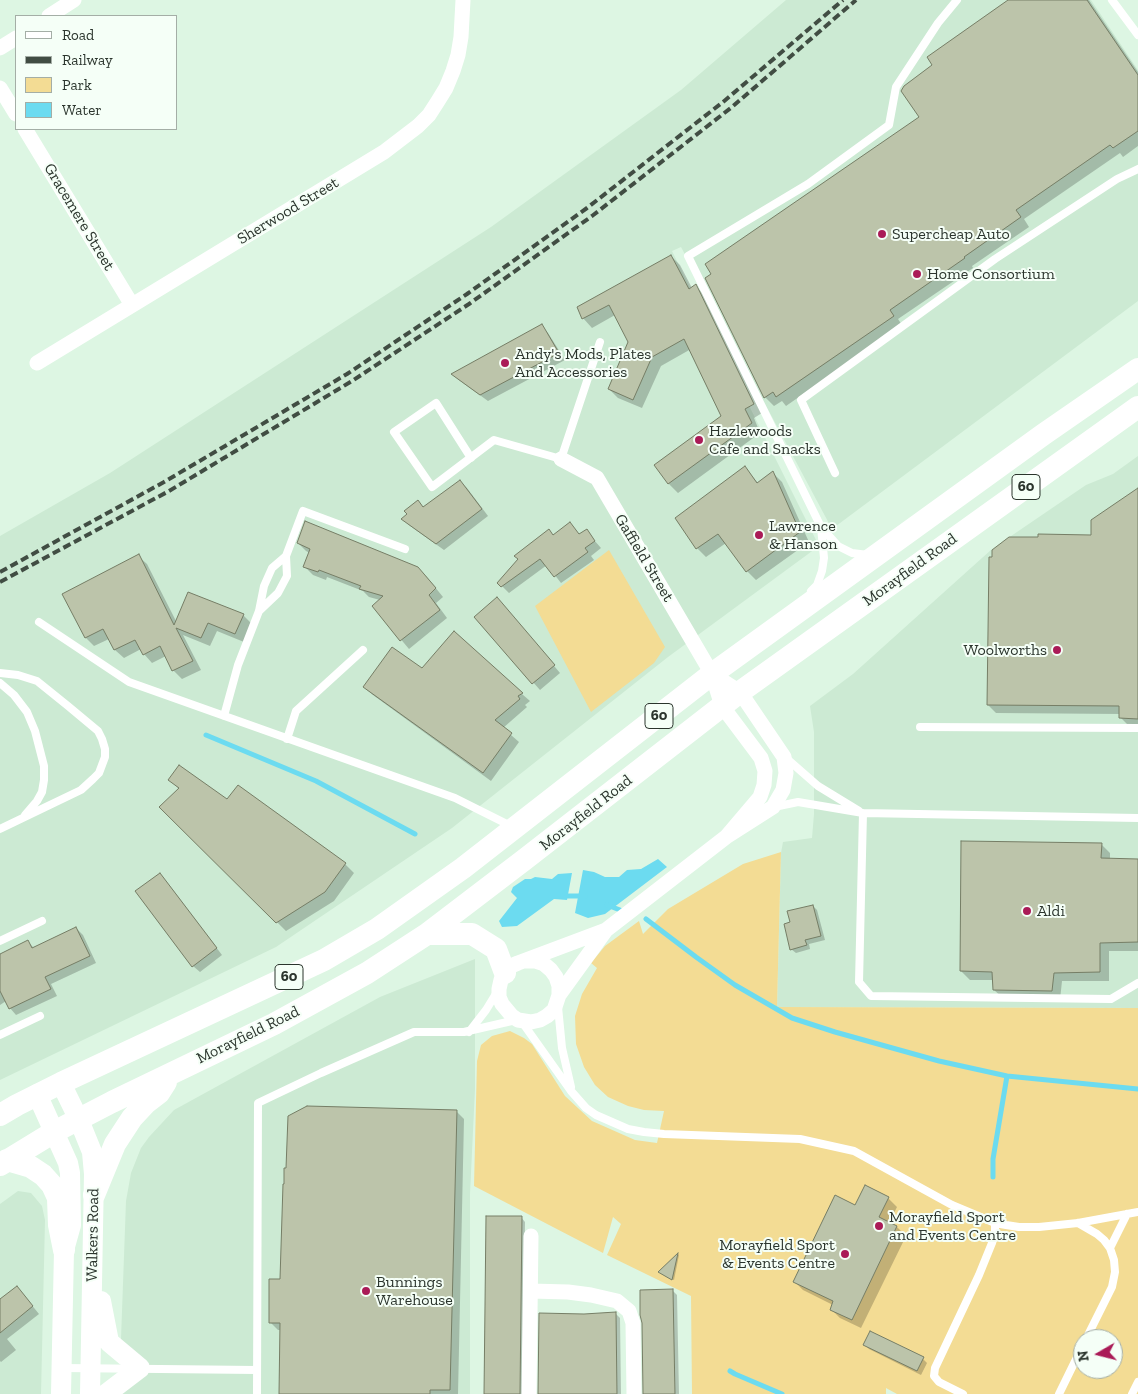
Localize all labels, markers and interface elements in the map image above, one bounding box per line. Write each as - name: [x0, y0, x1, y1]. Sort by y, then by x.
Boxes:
- legend: [15, 15, 178, 130]
- text: Road: [62, 26, 94, 44]
- text: Railway: [62, 51, 113, 69]
- text: Park: [62, 76, 92, 94]
- text: Water: [62, 101, 102, 119]
- street label: Gracemere Street: [39, 160, 119, 274]
- street label: Sherwood Street: [234, 173, 342, 249]
- place label: Supercheap Auto: [892, 224, 1010, 244]
- marker: Supercheap Auto: [876, 228, 888, 240]
- place label: Home Consortium: [927, 264, 1055, 284]
- marker: Home Consortium: [911, 268, 923, 280]
- place label: Andy's Mods, Plates And Accessories: [515, 344, 651, 382]
- marker: Andy's Mods, Plates And Accessories: [499, 357, 511, 369]
- place label: Hazlewoods Cafe and Snacks: [709, 421, 821, 459]
- marker: Hazlewoods Cafe and Snacks: [693, 434, 705, 446]
- road number: 60: [1012, 474, 1040, 500]
- street label: Gaffield Street: [610, 511, 678, 605]
- place label: Lawrence & Hanson: [769, 516, 838, 554]
- marker: Lawrence & Hanson: [753, 529, 765, 541]
- street label: Morayfield Road: [859, 529, 961, 611]
- place label: Woolworths: [963, 640, 1047, 660]
- marker: Woolworths: [1051, 644, 1063, 656]
- road number: 60: [645, 704, 673, 728]
- street label: Morayfield Road: [536, 771, 636, 855]
- place label: Aldi: [1037, 901, 1065, 921]
- marker: Aldi: [1021, 905, 1033, 917]
- road number: 60: [275, 964, 303, 990]
- street label: Morayfield Road: [193, 1002, 303, 1068]
- street label: Walkers Road: [83, 1188, 103, 1282]
- place label: Morayfield Sport and Events Centre: [889, 1207, 1016, 1245]
- marker: Morayfield Sport and Events Centre: [873, 1220, 885, 1232]
- place label: Morayfield Sport & Events Centre: [719, 1235, 835, 1273]
- marker: Morayfield Sport & Events Centre: [839, 1248, 851, 1260]
- place label: Bunnings Warehouse: [376, 1272, 453, 1310]
- marker: Bunnings Warehouse: [360, 1285, 372, 1297]
- north arrow: [1073, 1329, 1123, 1379]
- text: N: [1074, 1350, 1093, 1362]

